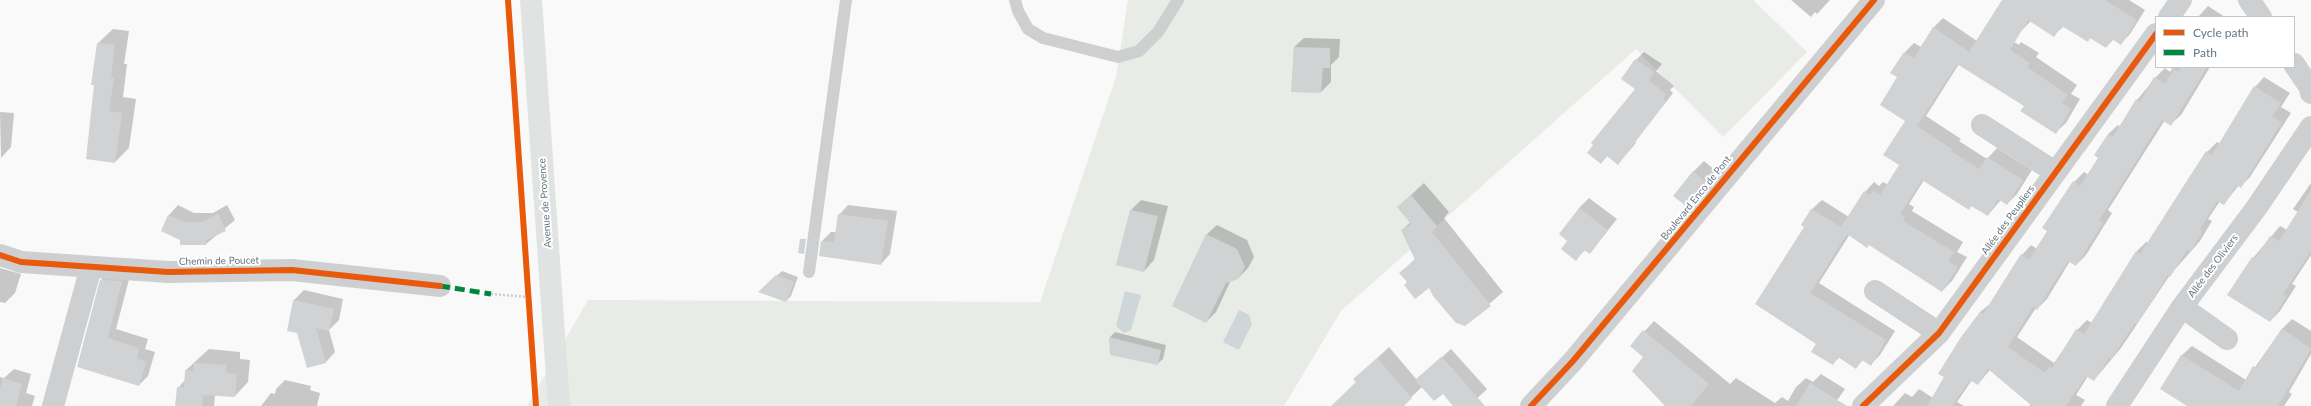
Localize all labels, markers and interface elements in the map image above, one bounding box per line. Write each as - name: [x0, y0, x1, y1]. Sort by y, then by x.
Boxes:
- legend: [2155, 16, 2295, 68]
- text: Cycle path: [2193, 25, 2248, 40]
- text: Path: [2193, 45, 2217, 60]
- street label: Boulevard Enco de Pont: [1658, 153, 1734, 243]
- street label: Avenue de Provence: [536, 158, 554, 248]
- street label: Allée des Peupliers: [1979, 183, 2037, 257]
- street label: Allée des Oliviers: [2185, 232, 2241, 300]
- street label: Chemin de Poucet: [179, 254, 259, 268]

